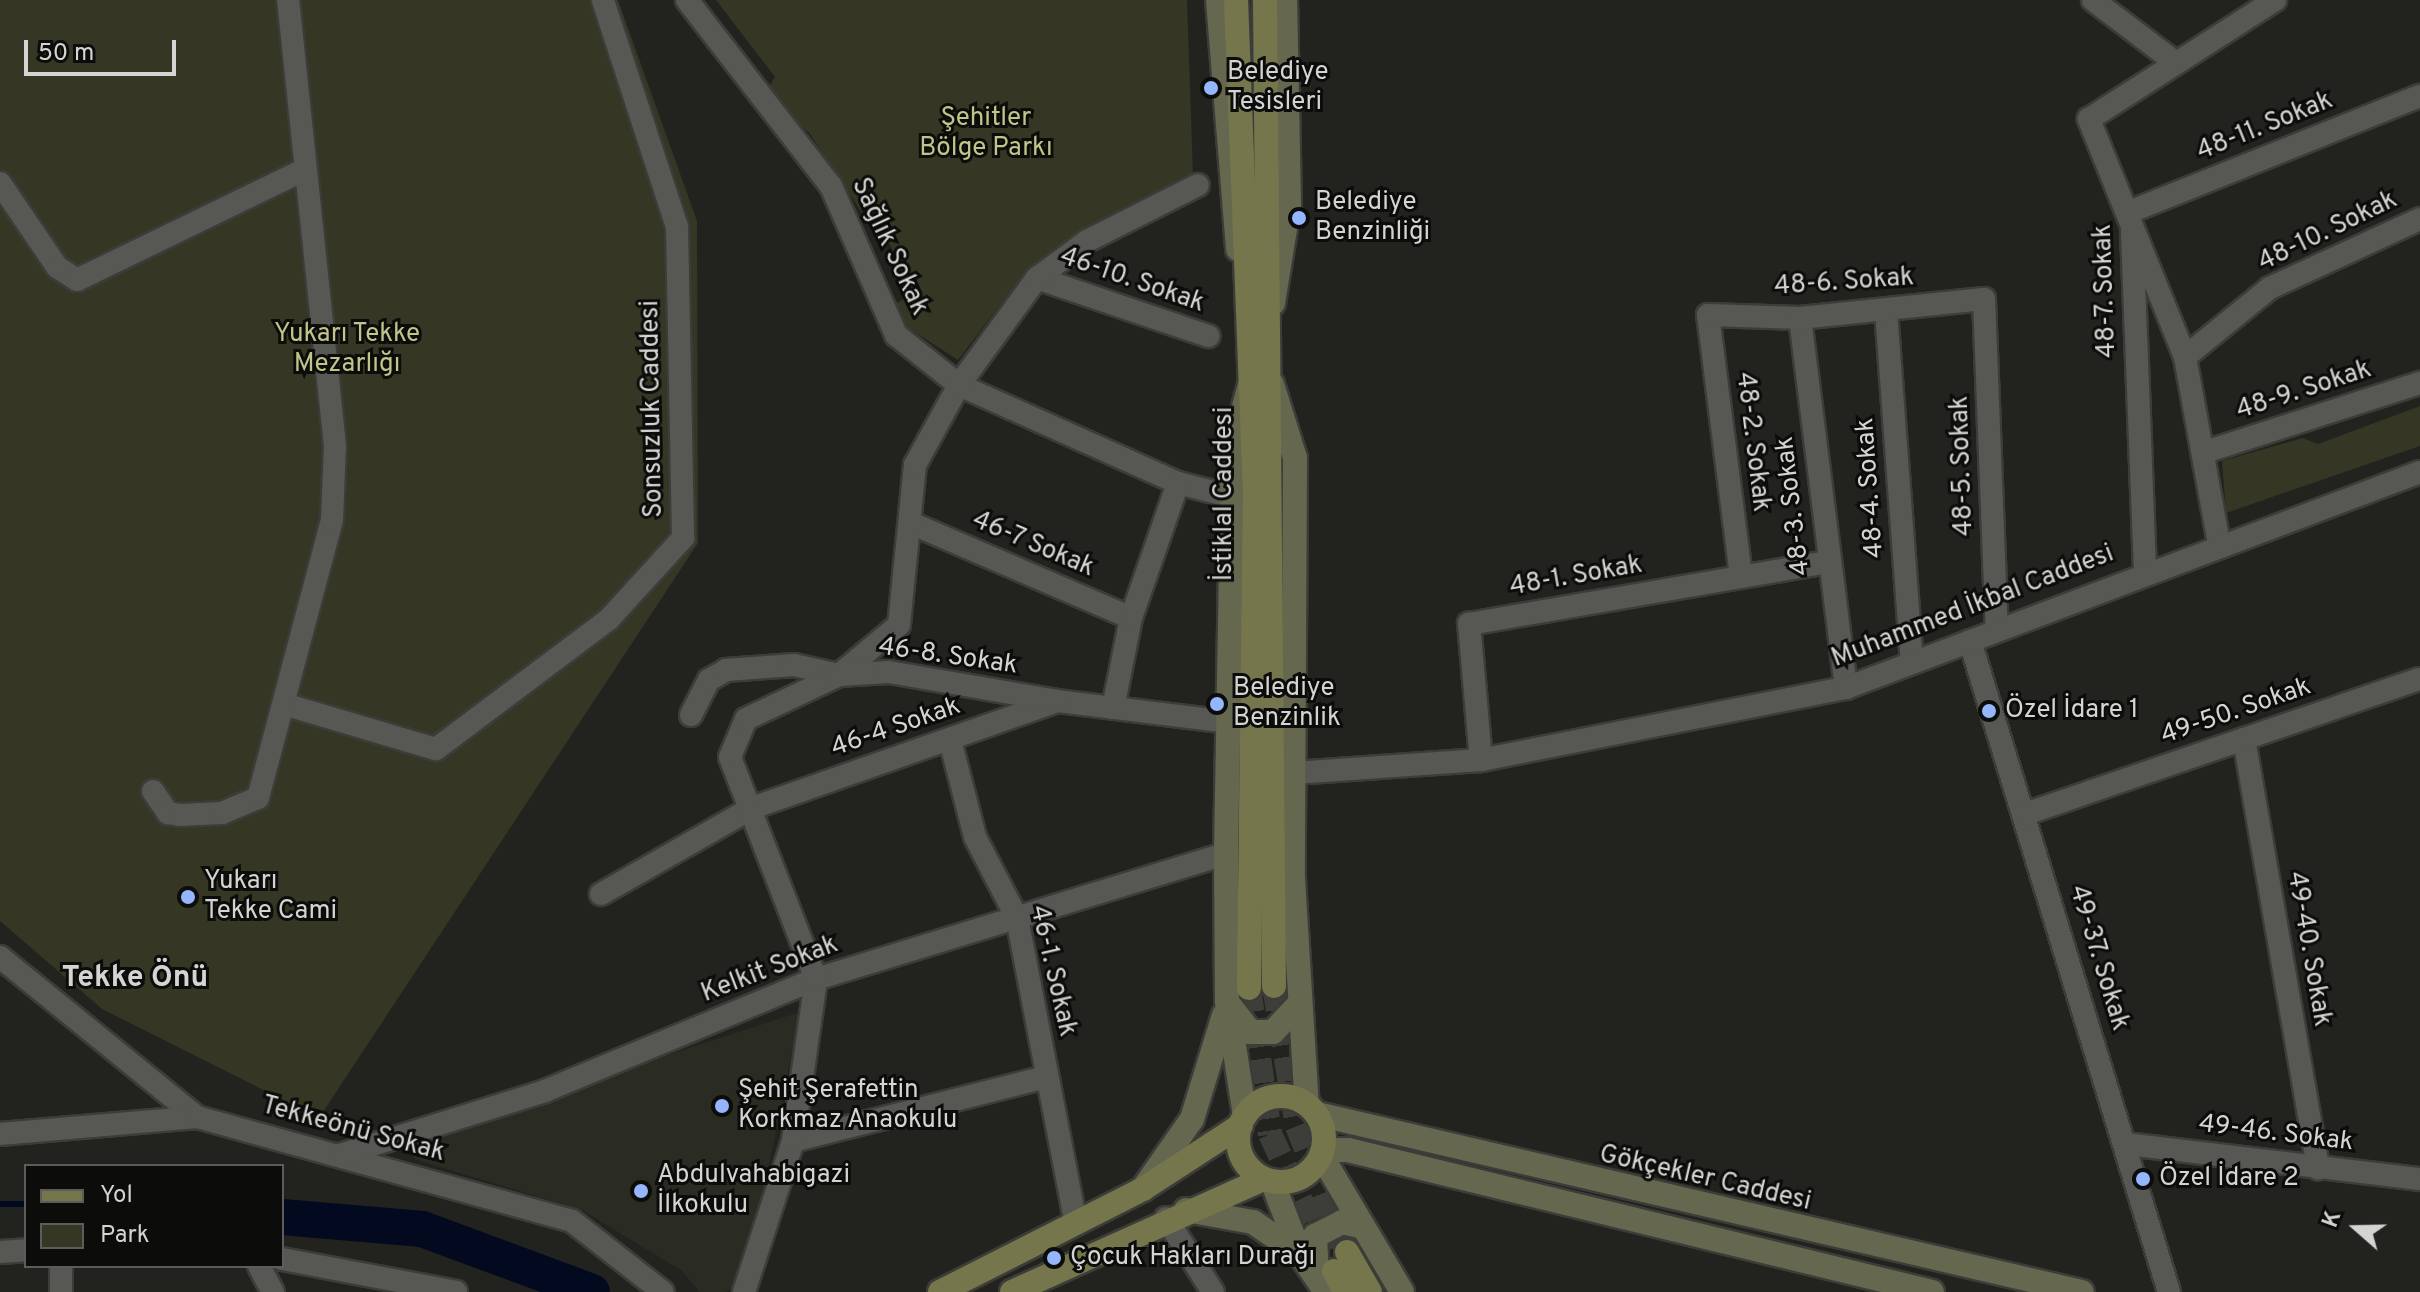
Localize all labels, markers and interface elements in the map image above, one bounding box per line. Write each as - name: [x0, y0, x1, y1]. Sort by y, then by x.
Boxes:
- scale bar: [28, 24, 180, 74]
- text: 50 m: [38, 39, 94, 69]
- place label: Belediye Tesisleri: [1227, 57, 1328, 118]
- marker: Belediye Tesisleri: [1202, 79, 1220, 97]
- street label: 48-11. Sokak: [2193, 86, 2337, 168]
- park label: Şehitler Bölge Parkı: [919, 103, 1053, 164]
- street label: Sağlık Sokak: [844, 173, 934, 321]
- street label: 48-10. Sokak: [2253, 185, 2403, 279]
- place label: Belediye Benzinliği: [1315, 187, 1430, 248]
- marker: Belediye Benzinliği: [1290, 209, 1308, 227]
- street label: 48-7. Sokak: [2088, 223, 2124, 359]
- street label: 46-10. Sokak: [1056, 242, 1208, 320]
- street label: 48-6. Sokak: [1773, 263, 1915, 303]
- street label: Sonsuzluk Caddesi: [636, 300, 670, 518]
- park label: Yukarı Tekke Mezarlığı: [273, 319, 421, 380]
- street label: 48-9. Sokak: [2233, 355, 2375, 427]
- street label: 48-2. Sokak: [1728, 370, 1776, 514]
- street label: 48-5. Sokak: [1945, 395, 1981, 537]
- street label: İstiklal Caddesi: [1209, 407, 1241, 581]
- street label: 48-4. Sokak: [1851, 417, 1891, 559]
- street label: 48-3. Sokak: [1770, 435, 1818, 577]
- street label: 46-7 Sokak: [967, 505, 1099, 585]
- street label: Muhammed İkbal Caddesi: [1828, 539, 2118, 675]
- street label: 48-1. Sokak: [1507, 550, 1645, 604]
- street label: 46-8. Sokak: [877, 632, 1019, 682]
- street label: 49-50. Sokak: [2157, 672, 2315, 752]
- place label: Belediye Benzinlik: [1233, 673, 1341, 734]
- street label: 46-4 Sokak: [827, 691, 965, 765]
- marker: Belediye Benzinlik: [1208, 695, 1226, 713]
- place label: Özel İdare 1: [2005, 695, 2139, 727]
- marker: Özel İdare 1: [1980, 702, 1998, 720]
- place label: Yukarı Tekke Cami: [204, 866, 337, 928]
- street label: 49-40. Sokak: [2279, 869, 2337, 1029]
- street label: 49-37. Sokak: [2061, 882, 2135, 1034]
- marker: Yukarı Tekke Cami: [179, 888, 197, 906]
- street label: 46-1. Sokak: [1022, 902, 1082, 1040]
- street label: Kelkit Sokak: [697, 930, 843, 1010]
- district label: Tekke Önü: [62, 961, 208, 997]
- place label: Şehit Şerafettin Korkmaz Anaokulu: [738, 1075, 958, 1136]
- street label: Tekkeönü Sokak: [258, 1091, 448, 1169]
- marker: Şehit Şerafettin Korkmaz Anaokulu: [713, 1097, 731, 1115]
- street label: 49-46. Sokak: [2197, 1109, 2355, 1159]
- street label: Gökçekler Caddesi: [1596, 1139, 1814, 1219]
- place label: Abdulvahabigazi İlkokulu: [657, 1160, 850, 1222]
- place label: Özel İdare 2: [2159, 1163, 2299, 1195]
- legend: [24, 1164, 284, 1268]
- marker: Özel İdare 2: [2134, 1170, 2152, 1188]
- text: Yol: [100, 1181, 133, 1211]
- marker: Abdulvahabigazi İlkokulu: [632, 1182, 650, 1200]
- north arrow: [2316, 1188, 2396, 1268]
- text: K: [2318, 1208, 2348, 1232]
- text: Park: [100, 1221, 150, 1251]
- place label: Çocuk Hakları Durağı: [1070, 1242, 1315, 1274]
- marker: Çocuk Hakları Durağı: [1045, 1249, 1063, 1267]

